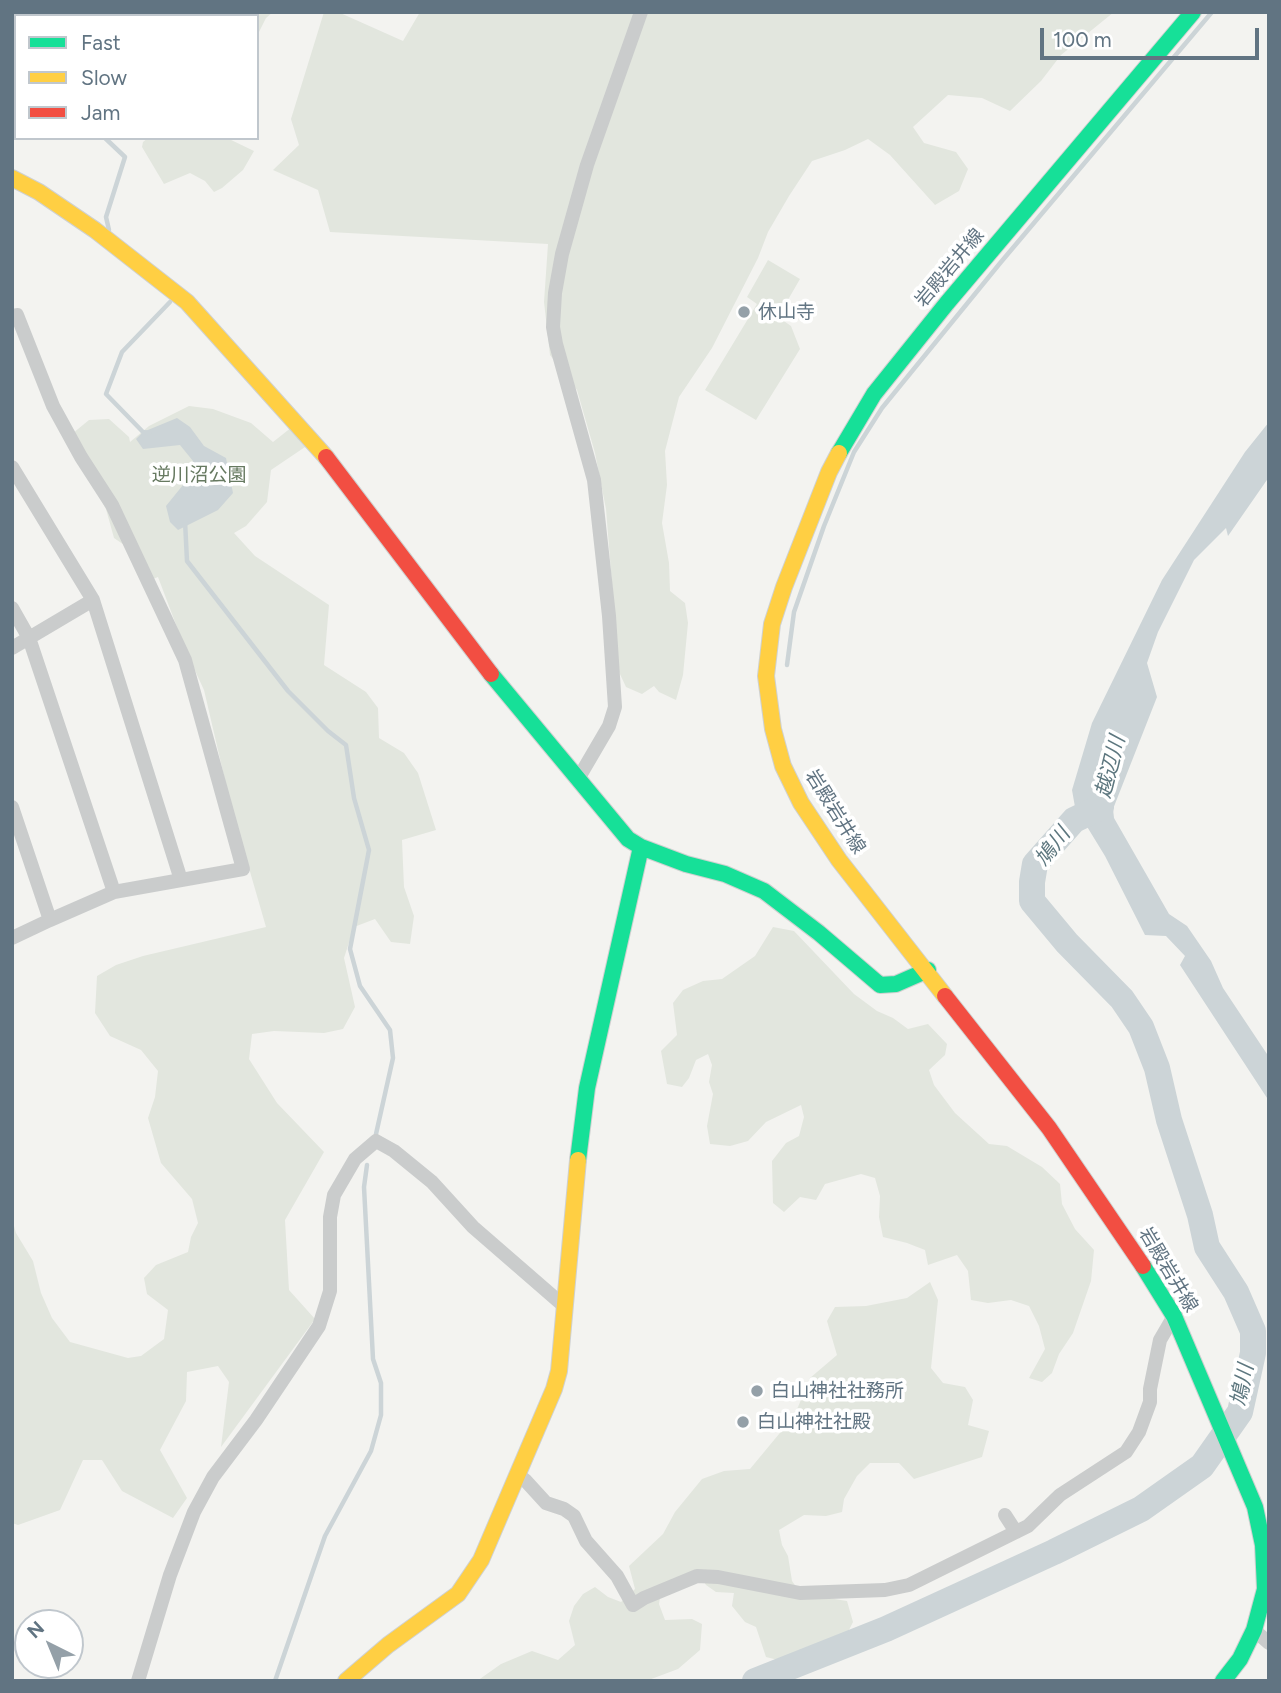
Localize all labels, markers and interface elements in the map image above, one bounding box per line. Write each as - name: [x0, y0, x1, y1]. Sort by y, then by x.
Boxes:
- legend: [14, 14, 259, 140]
- scale bar: [1043, 14, 1262, 58]
- text: 100 m: [1053, 27, 1112, 52]
- text: Fast: [81, 30, 121, 55]
- text: Slow: [81, 65, 127, 90]
- text: Jam: [81, 100, 120, 125]
- street label: 岩殿岩井線: [911, 224, 989, 312]
- place label: 休山寺: [758, 301, 815, 323]
- marker: 休山寺: [736, 304, 752, 320]
- park label: 逆川沼公園: [152, 464, 246, 486]
- water label: 越辺川: [1091, 733, 1131, 801]
- street label: 岩殿岩井線: [800, 766, 870, 858]
- water label: 鳩川: [1030, 823, 1076, 871]
- street label: 岩殿岩井線: [1134, 1223, 1202, 1317]
- water label: 鳩川: [1227, 1362, 1259, 1408]
- place label: 白山神社社務所: [771, 1380, 904, 1402]
- marker: 白山神社社務所: [749, 1383, 765, 1399]
- place label: 白山神社社殿: [757, 1411, 871, 1433]
- marker: 白山神社社殿: [735, 1414, 751, 1430]
- north arrow: [14, 1609, 84, 1679]
- text: N: [22, 1616, 49, 1643]

